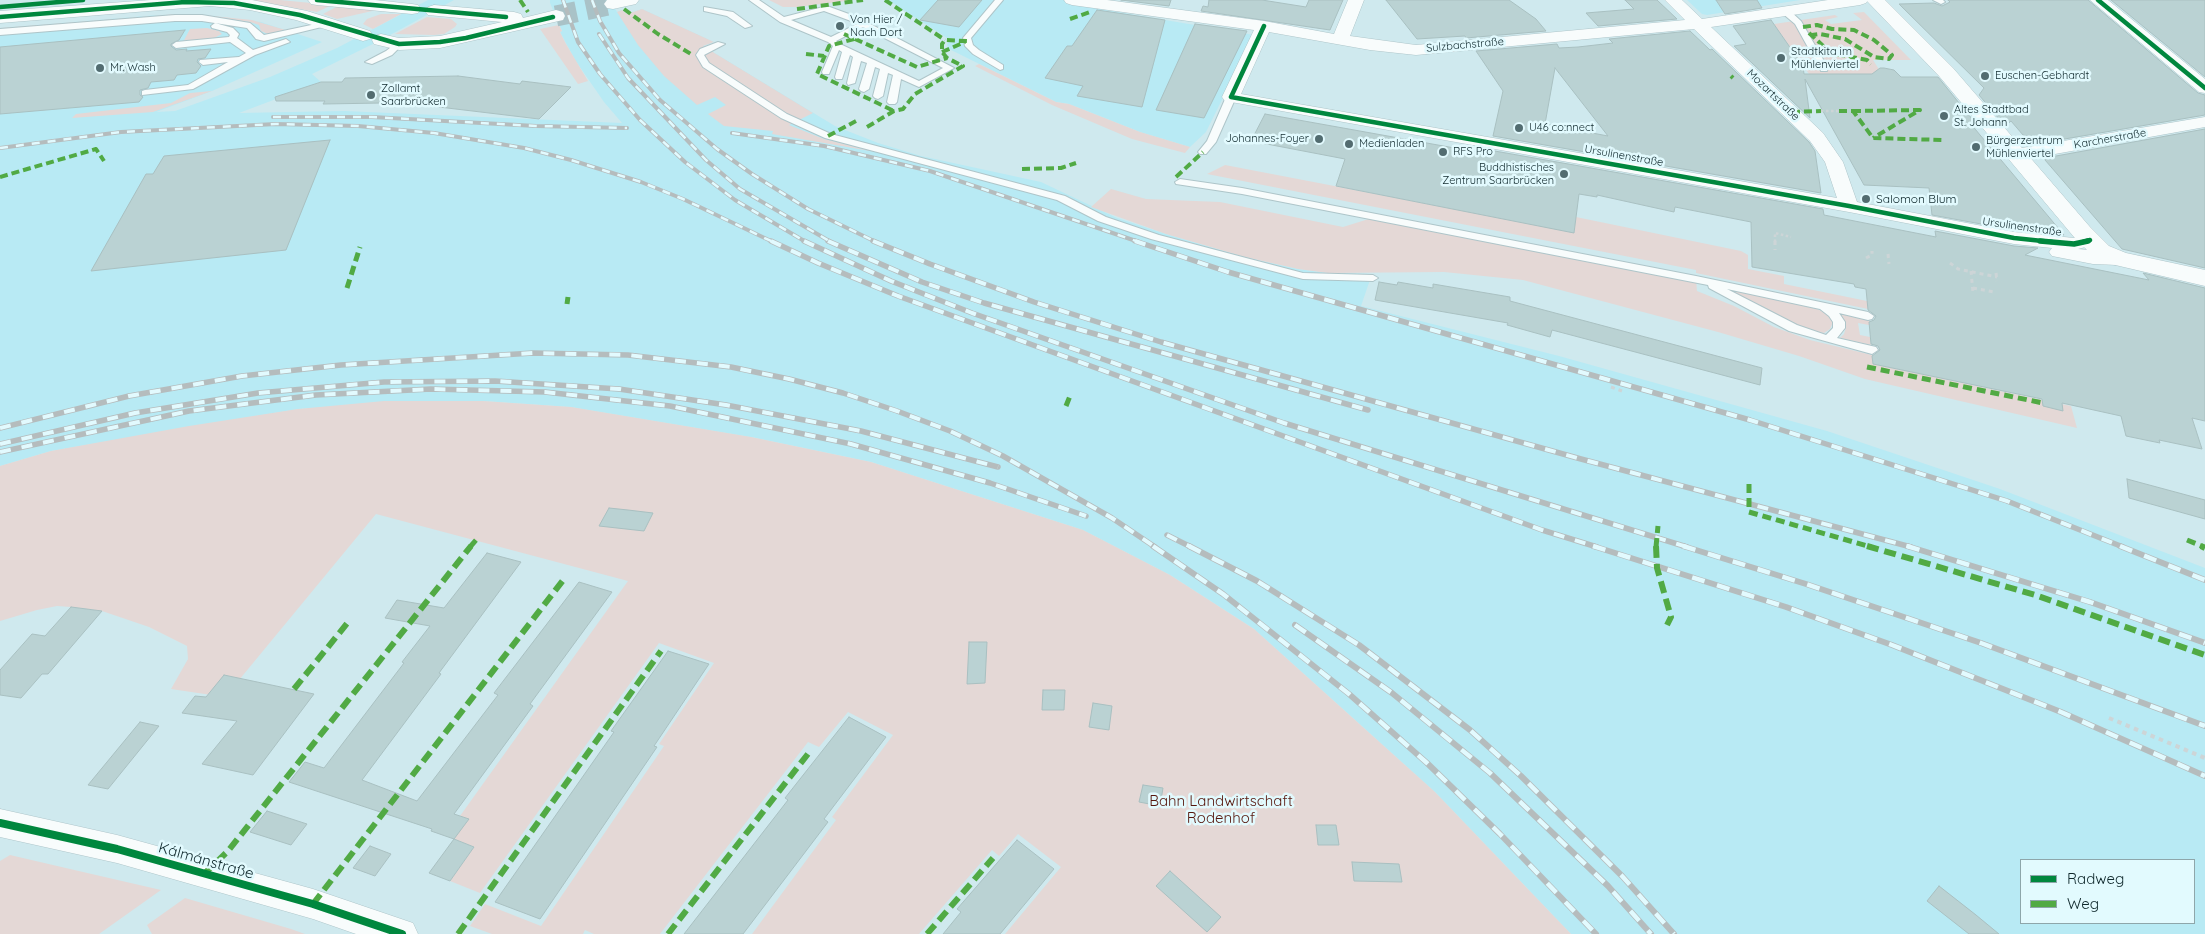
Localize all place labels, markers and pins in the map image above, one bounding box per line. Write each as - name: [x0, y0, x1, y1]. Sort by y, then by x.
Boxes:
- place label: Von Hier / Nach Dort: [850, 13, 903, 39]
- marker: Von Hier / Nach Dort: [834, 20, 846, 32]
- place label: Stadtkita im Mühlenviertel: [1791, 45, 1859, 71]
- marker: Stadtkita im Mühlenviertel: [1775, 52, 1787, 64]
- place label: Mr. Wash: [110, 61, 156, 75]
- marker: Mr. Wash: [94, 62, 106, 74]
- place label: Euschen-Gebhardt: [1995, 69, 2089, 83]
- marker: Euschen-Gebhardt: [1979, 70, 1991, 82]
- place label: Zollamt Saarbrücken: [381, 82, 446, 108]
- marker: Zollamt Saarbrücken: [365, 89, 377, 101]
- place label: Altes Stadtbad St. Johann: [1954, 103, 2029, 129]
- marker: Altes Stadtbad St. Johann: [1938, 110, 1950, 122]
- place label: U46 co:nnect: [1529, 121, 1594, 135]
- marker: U46 co:nnect: [1513, 122, 1525, 134]
- place label: Johannes-Foyer: [1225, 132, 1309, 146]
- marker: Johannes-Foyer: [1313, 133, 1325, 145]
- place label: Bürgerzentrum Mühlenviertel: [1986, 134, 2063, 160]
- place label: Medienladen: [1359, 137, 1424, 151]
- marker: Medienladen: [1343, 138, 1355, 150]
- marker: Bürgerzentrum Mühlenviertel: [1970, 141, 1982, 153]
- place label: RFS Pro: [1453, 145, 1493, 159]
- marker: RFS Pro: [1437, 146, 1449, 158]
- place label: Buddhistisches Zentrum Saarbrücken: [1442, 161, 1554, 187]
- marker: Buddhistisches Zentrum Saarbrücken: [1558, 168, 1570, 180]
- place label: Salomon Blum: [1876, 192, 1957, 206]
- marker: Salomon Blum: [1860, 193, 1872, 205]

